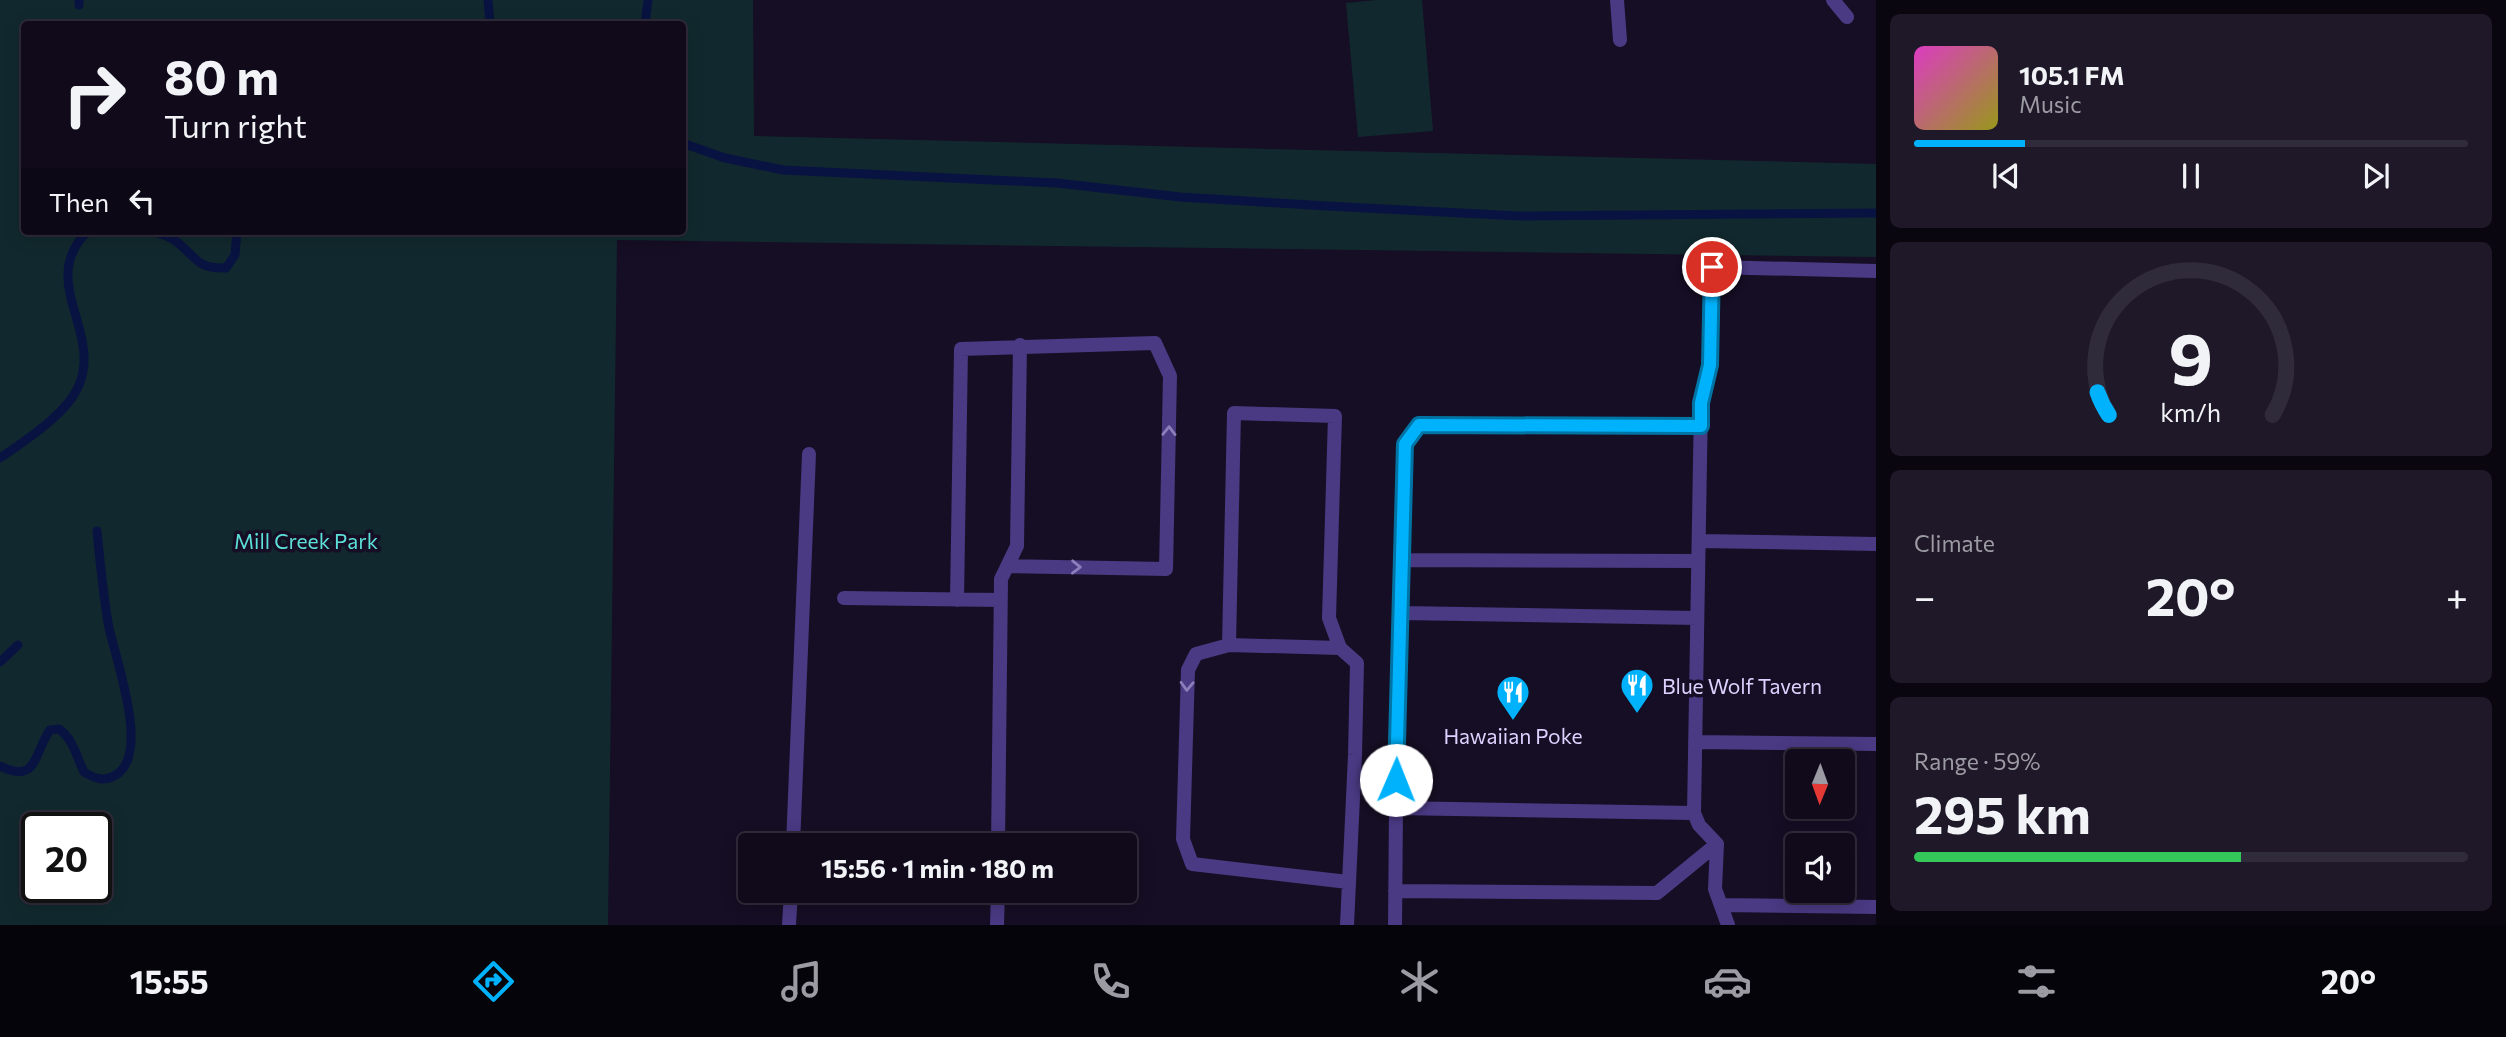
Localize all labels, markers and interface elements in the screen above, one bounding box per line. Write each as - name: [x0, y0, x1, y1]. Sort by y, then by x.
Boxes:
- text: 80 m: [164, 45, 279, 105]
- icon: right: [49, 49, 140, 140]
- text: 105.1 FM: [2019, 59, 2125, 90]
- text: Music: [2019, 90, 2082, 118]
- text: Turn right: [164, 105, 307, 145]
- icon: previous: [1987, 157, 2025, 195]
- icon: pause: [2172, 157, 2210, 195]
- icon: next: [2357, 157, 2395, 195]
- icon: left: [123, 182, 161, 220]
- text: Then: [49, 186, 109, 217]
- pin: [1682, 237, 1742, 297]
- icon: arrive: [1693, 248, 1731, 286]
- text: 9: [2169, 311, 2213, 400]
- text: km/h: [2161, 396, 2221, 426]
- one-way arrow: [1161, 425, 1177, 436]
- park label: Mill Creek Park: [234, 528, 378, 553]
- text: Climate: [1914, 529, 1995, 557]
- one-way arrow: [1071, 559, 1082, 575]
- text: 20°: [2146, 563, 2236, 627]
- text: −: [1914, 572, 1936, 619]
- text: +: [2446, 572, 2468, 619]
- restaurant icon: Blue Wolf Tavern: [1618, 666, 1656, 715]
- restaurant icon: Hawaiian Poke: [1494, 673, 1532, 722]
- place label: Blue Wolf Tavern: [1662, 673, 1822, 698]
- one-way arrow: [1179, 682, 1195, 692]
- place label: Hawaiian Poke: [1443, 723, 1583, 748]
- position arrow: [1359, 743, 1433, 817]
- text: Range · 59%: [1914, 747, 2041, 775]
- north arrow: [1785, 749, 1855, 819]
- map controls: [1785, 749, 1855, 903]
- text: 295 km: [1914, 781, 2091, 845]
- speed limit sign: 20: [21, 812, 112, 903]
- button: sound: [1785, 833, 1855, 903]
- text: 15:56 · 1 min · 180 m: [821, 852, 1054, 883]
- icon: directions: [469, 957, 518, 1006]
- icon: music: [777, 957, 826, 1006]
- icon: phone: [1086, 957, 1135, 1006]
- icon: climate: [1395, 957, 1444, 1006]
- icon: car: [1703, 957, 1752, 1006]
- icon: filters: [2012, 957, 2061, 1006]
- text: 15:55: [130, 961, 209, 1001]
- text: 20°: [2321, 961, 2376, 1001]

